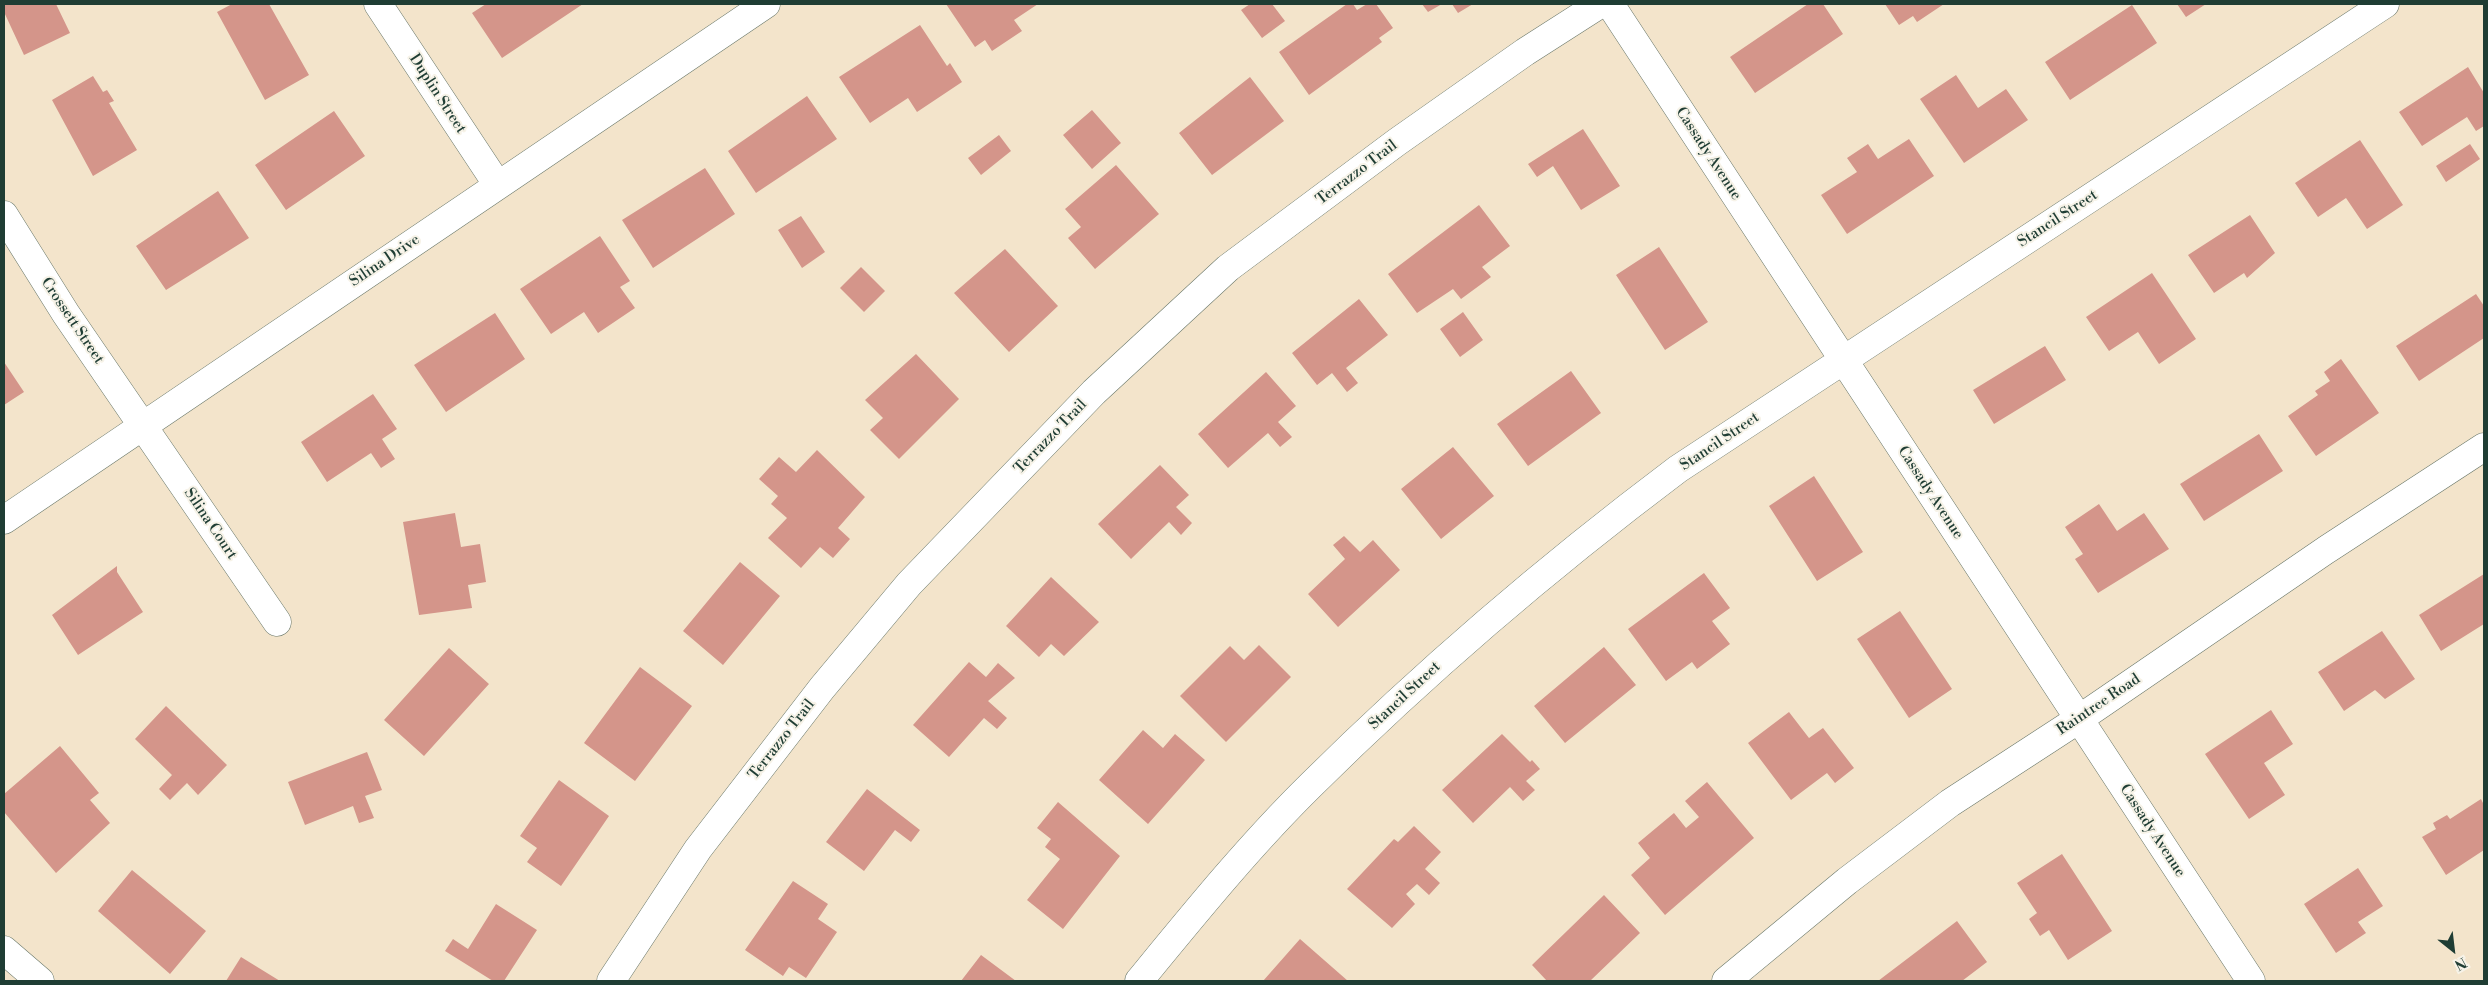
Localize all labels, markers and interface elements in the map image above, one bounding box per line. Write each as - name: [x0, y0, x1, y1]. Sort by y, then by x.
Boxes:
- street label: Duplin Street: [405, 51, 469, 137]
- street label: Cassady Avenue: [1671, 104, 1745, 204]
- street label: Terrazzo Trail: [1313, 137, 1401, 209]
- street label: Stancil Street: [2015, 187, 2101, 251]
- street label: Silina Drive: [346, 231, 424, 291]
- street label: Crossett Street: [37, 274, 107, 368]
- street label: Terrazzo Trail: [1011, 396, 1091, 478]
- street label: Stancil Street: [1677, 409, 1763, 475]
- street label: Cassady Avenue: [1893, 443, 1967, 543]
- street label: Silina Court: [180, 485, 240, 563]
- street label: Stancil Street: [1365, 658, 1445, 734]
- street label: Raintree Road: [2054, 670, 2144, 740]
- street label: Terrazzo Trail: [745, 696, 819, 784]
- street label: Cassady Avenue: [2115, 781, 2189, 881]
- north arrow: [2428, 925, 2478, 975]
- text: N: [2451, 953, 2469, 974]

